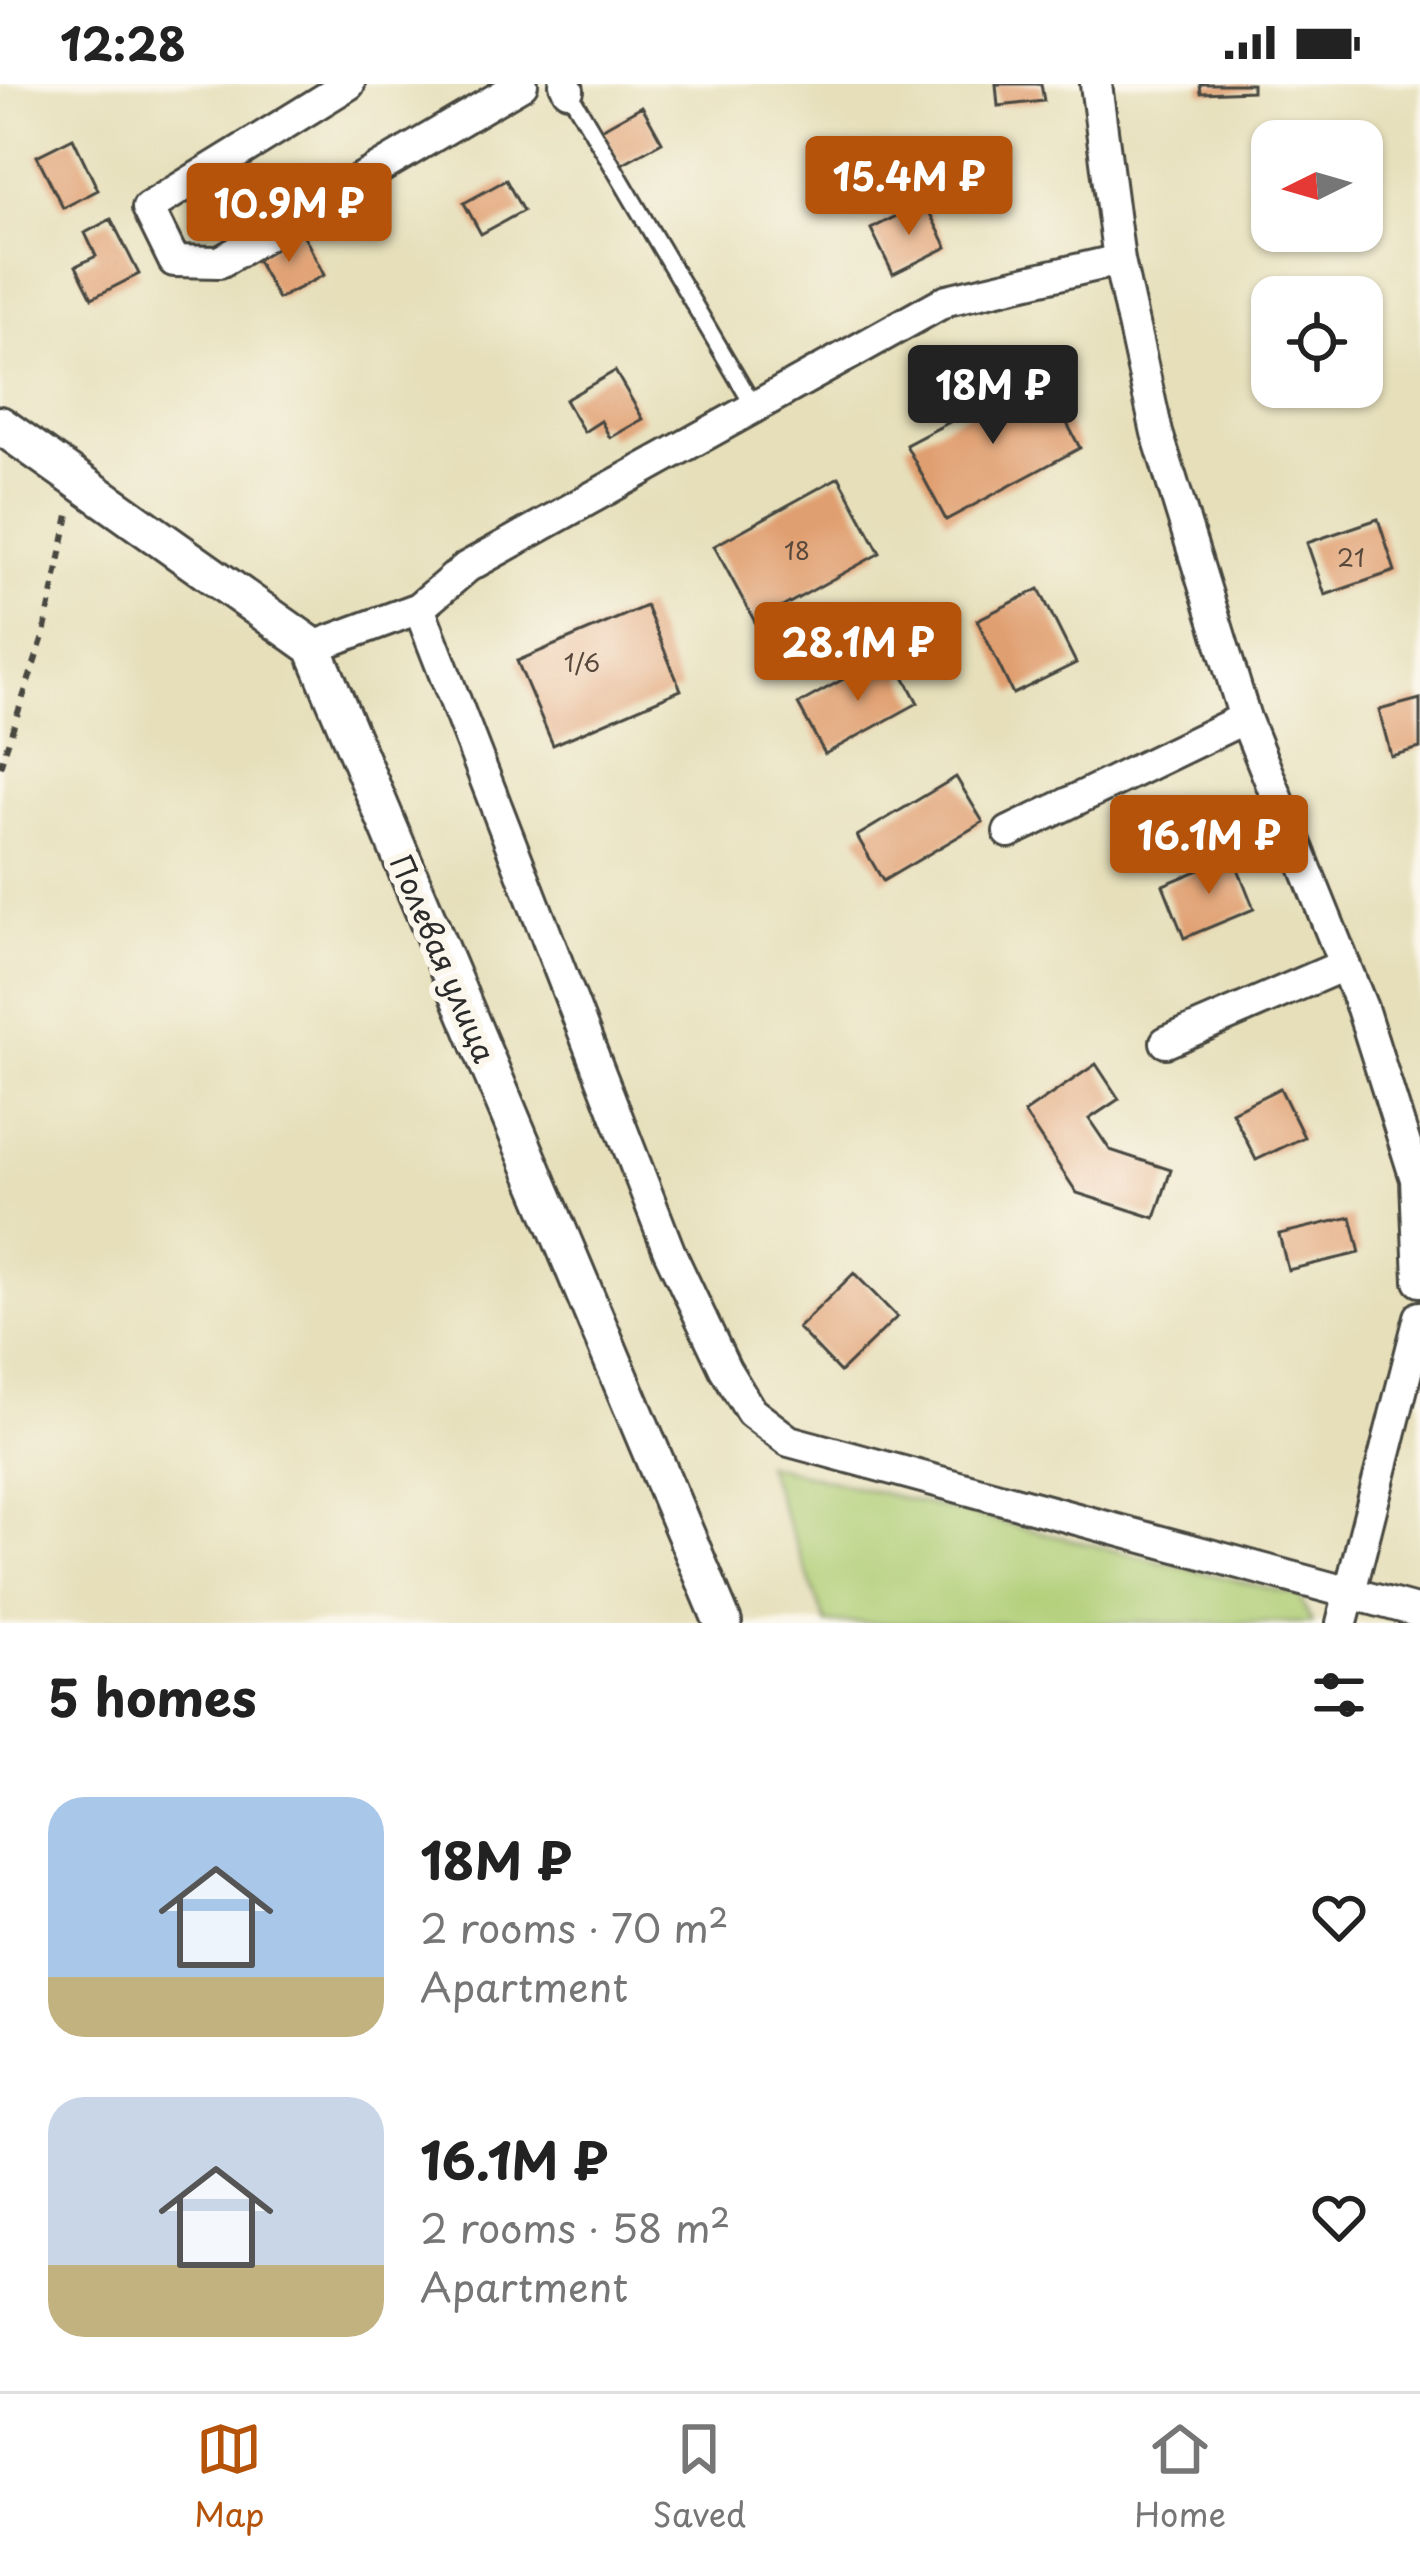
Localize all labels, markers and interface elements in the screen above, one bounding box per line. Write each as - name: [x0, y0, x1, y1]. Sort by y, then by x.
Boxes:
- text: 12:28: [60, 8, 186, 76]
- north arrow: [1251, 120, 1383, 252]
- map controls: [1251, 120, 1383, 408]
- pin: 15.4M ₽: [798, 136, 1020, 238]
- text: 15.4M ₽: [832, 145, 986, 204]
- pin: 10.9M ₽: [178, 163, 400, 265]
- text: 10.9M ₽: [214, 172, 364, 231]
- button: locate: [1251, 276, 1383, 408]
- pin: 18M ₽: [909, 345, 1077, 447]
- text: 18M ₽: [935, 354, 1051, 413]
- house number: 18: [784, 532, 810, 568]
- house number: 21: [1337, 539, 1365, 575]
- pin: 28.1M ₽: [747, 602, 969, 704]
- text: 28.1M ₽: [781, 611, 935, 670]
- house number: 1/6: [564, 644, 600, 680]
- pin: 16.1M ₽: [1098, 795, 1320, 897]
- text: 16.1M ₽: [1137, 804, 1281, 863]
- street label: Полевая улица: [380, 847, 508, 1069]
- text: 5 homes: [48, 1657, 257, 1734]
- icon: filters: [1306, 1662, 1372, 1728]
- text: 18M ₽: [420, 1820, 572, 1897]
- icon: home: [144, 1845, 288, 1989]
- icon: heart: [1306, 1884, 1372, 1950]
- text: 2 rooms · 70 m²: [420, 1897, 729, 1956]
- text: Apartment: [420, 1956, 628, 2015]
- text: 16.1M ₽: [420, 2120, 608, 2197]
- icon: home: [144, 2145, 288, 2289]
- icon: heart: [1306, 2184, 1372, 2250]
- text: 2 rooms · 58 m²: [420, 2197, 730, 2256]
- text: Apartment: [420, 2256, 628, 2315]
- tab: Map: [194, 2416, 265, 2538]
- tab: Saved: [653, 2416, 746, 2538]
- tab: Home: [1134, 2416, 1226, 2538]

